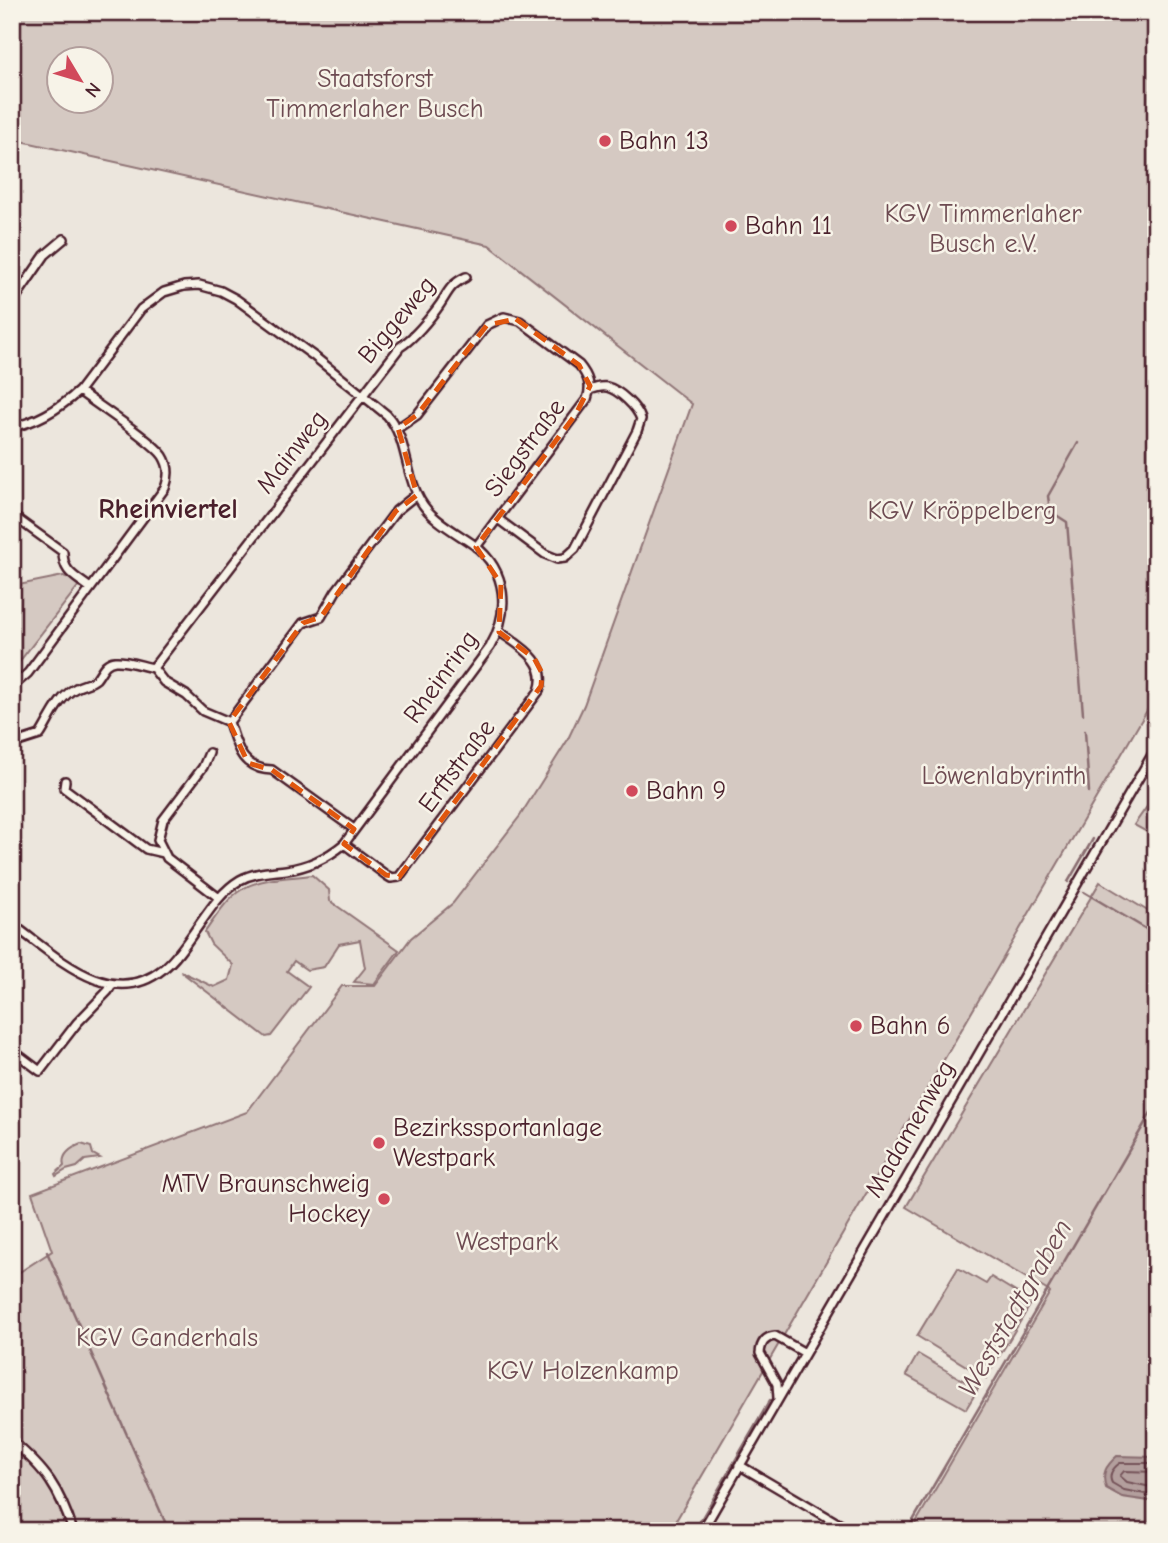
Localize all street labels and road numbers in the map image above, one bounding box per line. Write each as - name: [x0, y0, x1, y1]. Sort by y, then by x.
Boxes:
- street label: Biggeweg: [352, 270, 442, 370]
- street label: Siegstraße: [478, 393, 572, 503]
- street label: Mainweg: [250, 404, 334, 500]
- street label: Rheinring: [397, 625, 485, 729]
- street label: Erftstraße: [412, 713, 502, 819]
- street label: Madamenweg: [859, 1055, 961, 1203]

